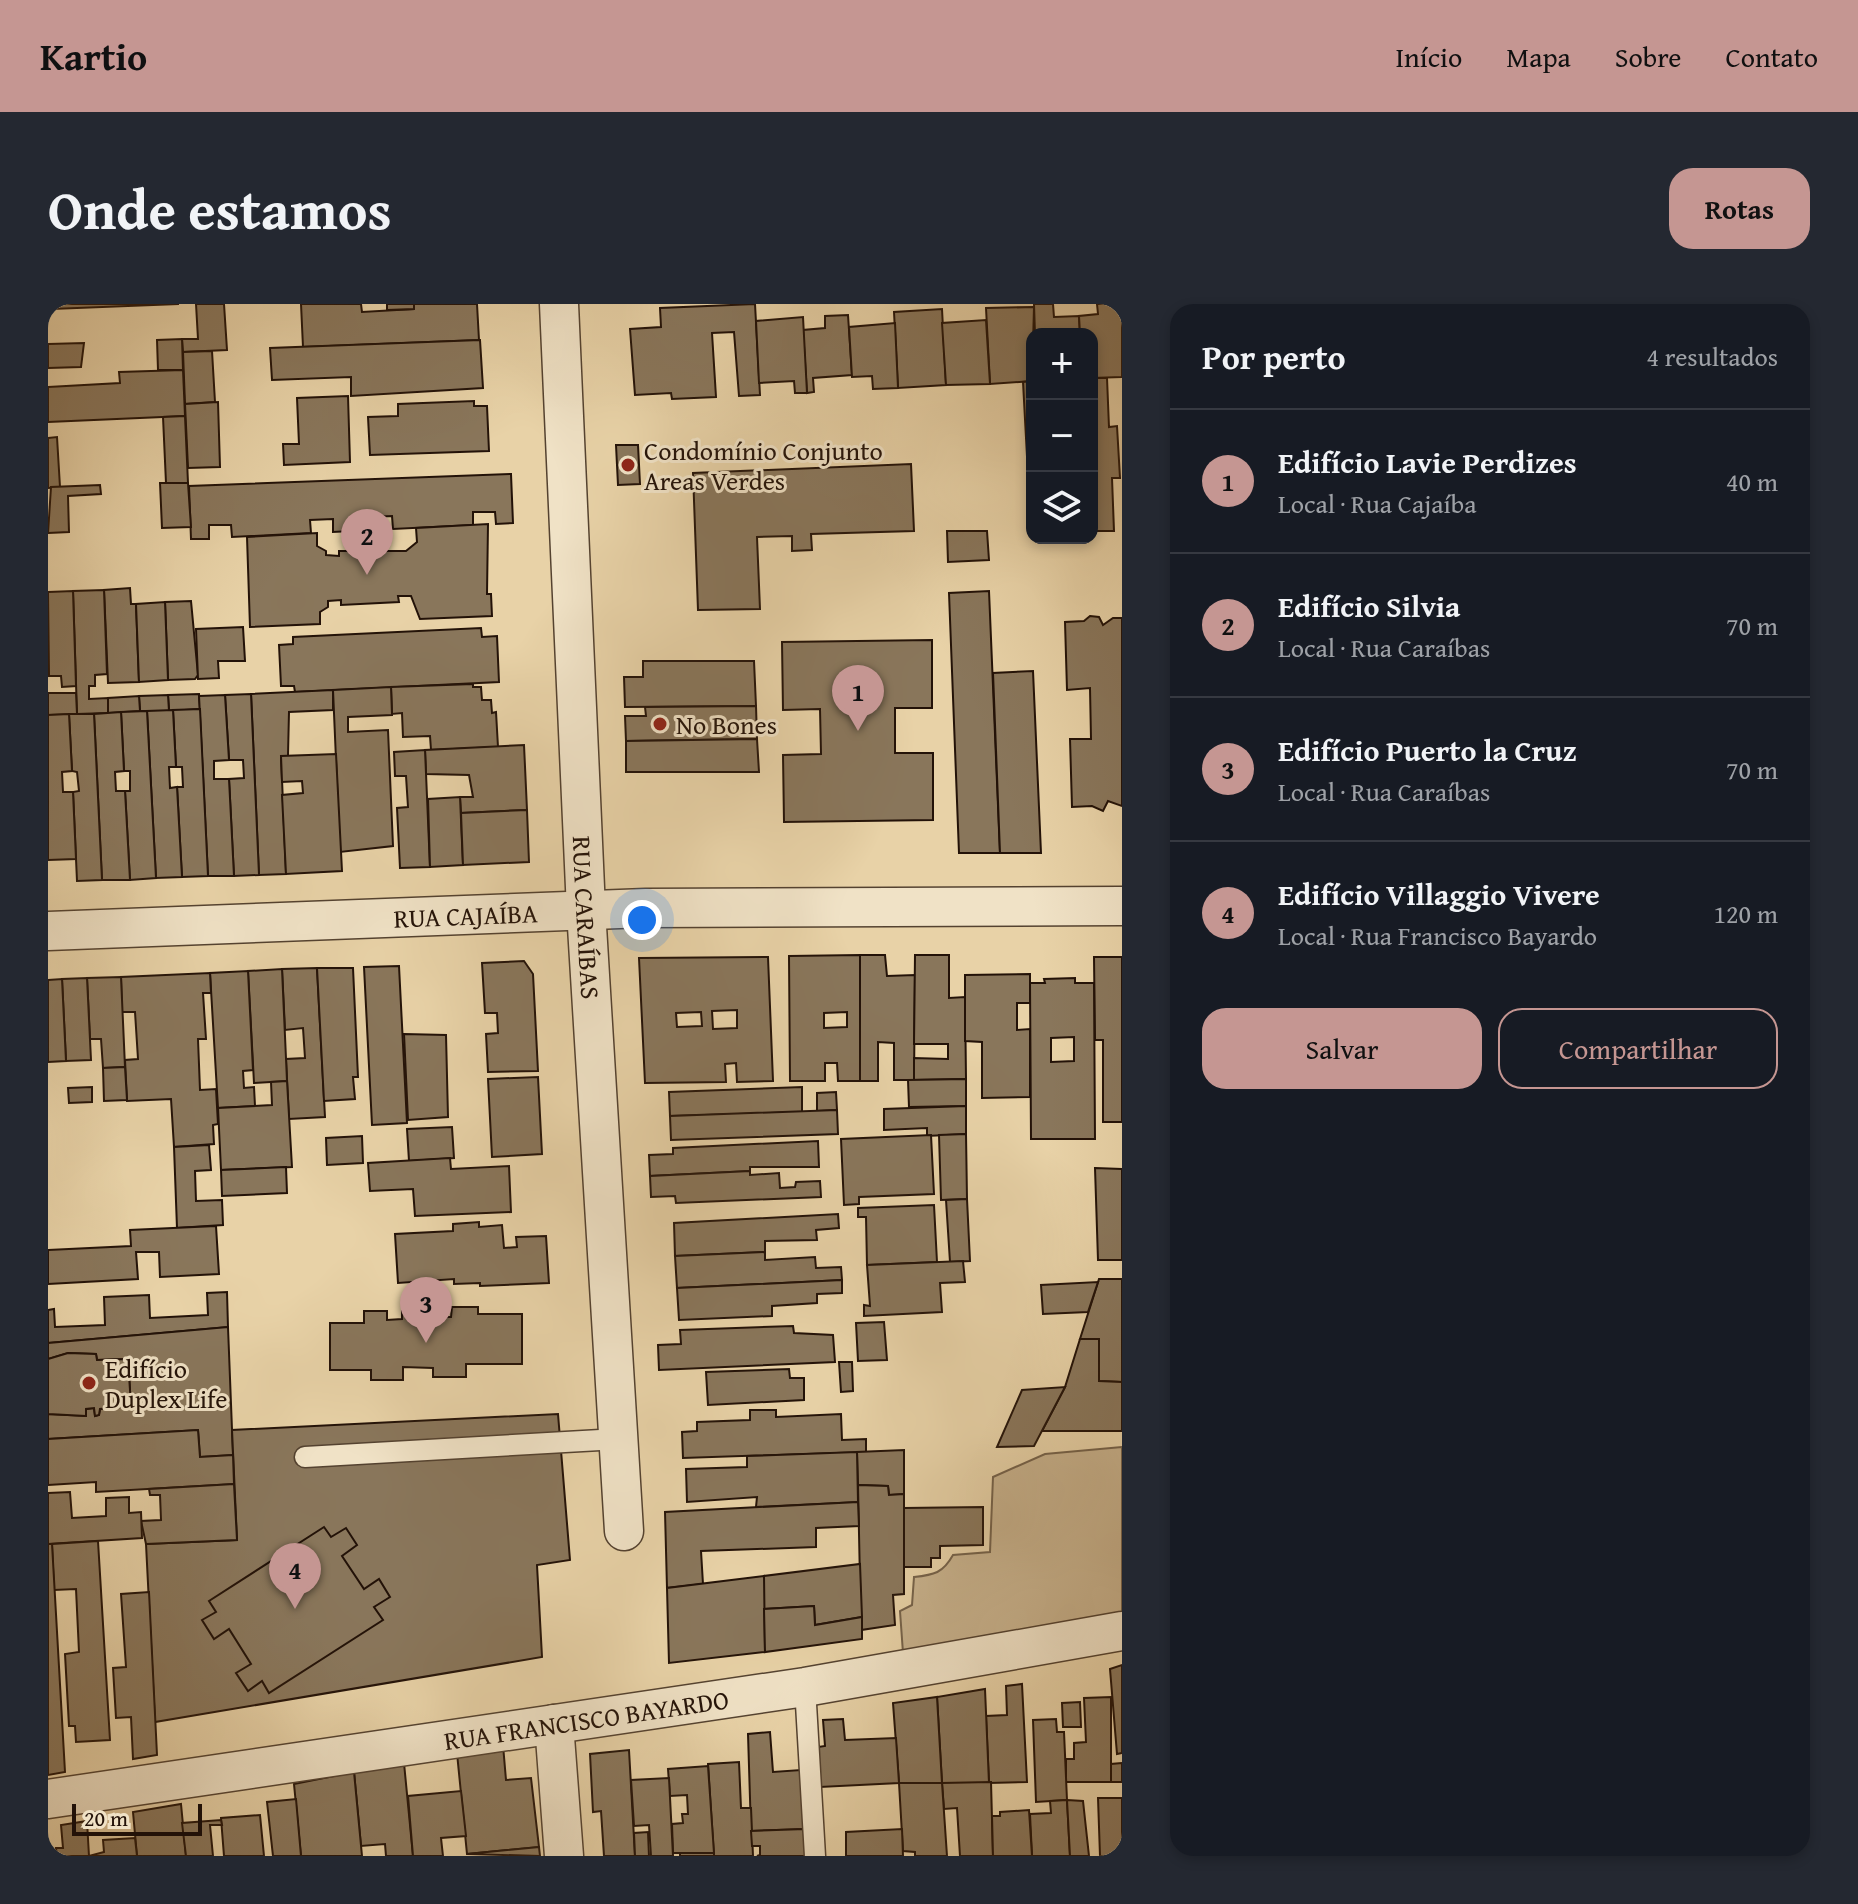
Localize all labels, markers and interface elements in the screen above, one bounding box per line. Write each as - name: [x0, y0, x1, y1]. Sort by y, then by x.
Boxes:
- text: Kartio: [40, 28, 147, 84]
- text: Início: [1395, 36, 1462, 77]
- text: Mapa: [1506, 36, 1571, 77]
- text: Sobre: [1615, 36, 1681, 77]
- text: Contato: [1725, 36, 1818, 77]
- text: Onde estamos: [48, 167, 392, 250]
- button: Rotas: [1669, 168, 1810, 249]
- map controls: [1026, 328, 1098, 544]
- button: +: [1026, 328, 1098, 400]
- text: Por perto: [1202, 332, 1346, 381]
- text: 4 resultados: [1647, 337, 1778, 376]
- button: −: [1026, 400, 1098, 472]
- place label: Condomínio Conjunto Areas Verdes: [644, 431, 883, 500]
- text: Edifício Lavie Perdizes: [1278, 440, 1577, 484]
- marker: Condomínio Conjunto Areas Verdes: [619, 456, 637, 474]
- text: 1: [1221, 462, 1235, 501]
- text: 40 m: [1726, 462, 1778, 501]
- button: layers: [1026, 472, 1098, 544]
- text: Local · Rua Cajaíba: [1278, 484, 1477, 523]
- pin: 2: [341, 509, 393, 575]
- text: Edifício Silvia: [1278, 584, 1460, 628]
- text: 2: [1221, 606, 1235, 645]
- text: 70 m: [1726, 606, 1778, 645]
- text: Local · Rua Caraíbas: [1278, 628, 1490, 667]
- pin: 1: [832, 665, 884, 731]
- place label: No Bones: [676, 705, 777, 744]
- marker: No Bones: [651, 715, 669, 733]
- text: Edifício Puerto la Cruz: [1278, 728, 1577, 772]
- text: 3: [1221, 750, 1235, 789]
- text: 70 m: [1726, 750, 1778, 789]
- text: Local · Rua Caraíbas: [1278, 772, 1490, 811]
- street label: RUA CARAÍBAS: [563, 835, 611, 1000]
- text: Edifício Villaggio Vivere: [1278, 872, 1600, 916]
- street label: RUA CAJAÍBA: [393, 893, 539, 937]
- text: 4: [1221, 894, 1235, 933]
- text: 120 m: [1713, 894, 1778, 933]
- your location: [622, 900, 662, 940]
- text: Local · Rua Francisco Bayardo: [1278, 916, 1597, 955]
- button: Salvar: [1202, 1008, 1482, 1089]
- button: Compartilhar: [1498, 1008, 1778, 1089]
- pin: 3: [400, 1277, 452, 1343]
- place label: Edifício Duplex Life: [105, 1349, 227, 1418]
- marker: Edifício Duplex Life: [80, 1374, 98, 1392]
- pin: 4: [269, 1543, 321, 1609]
- street label: RUA FRANCISCO BAYARDO: [441, 1679, 731, 1760]
- scale bar: [72, 1800, 202, 1836]
- text: 20 m: [84, 1802, 128, 1834]

